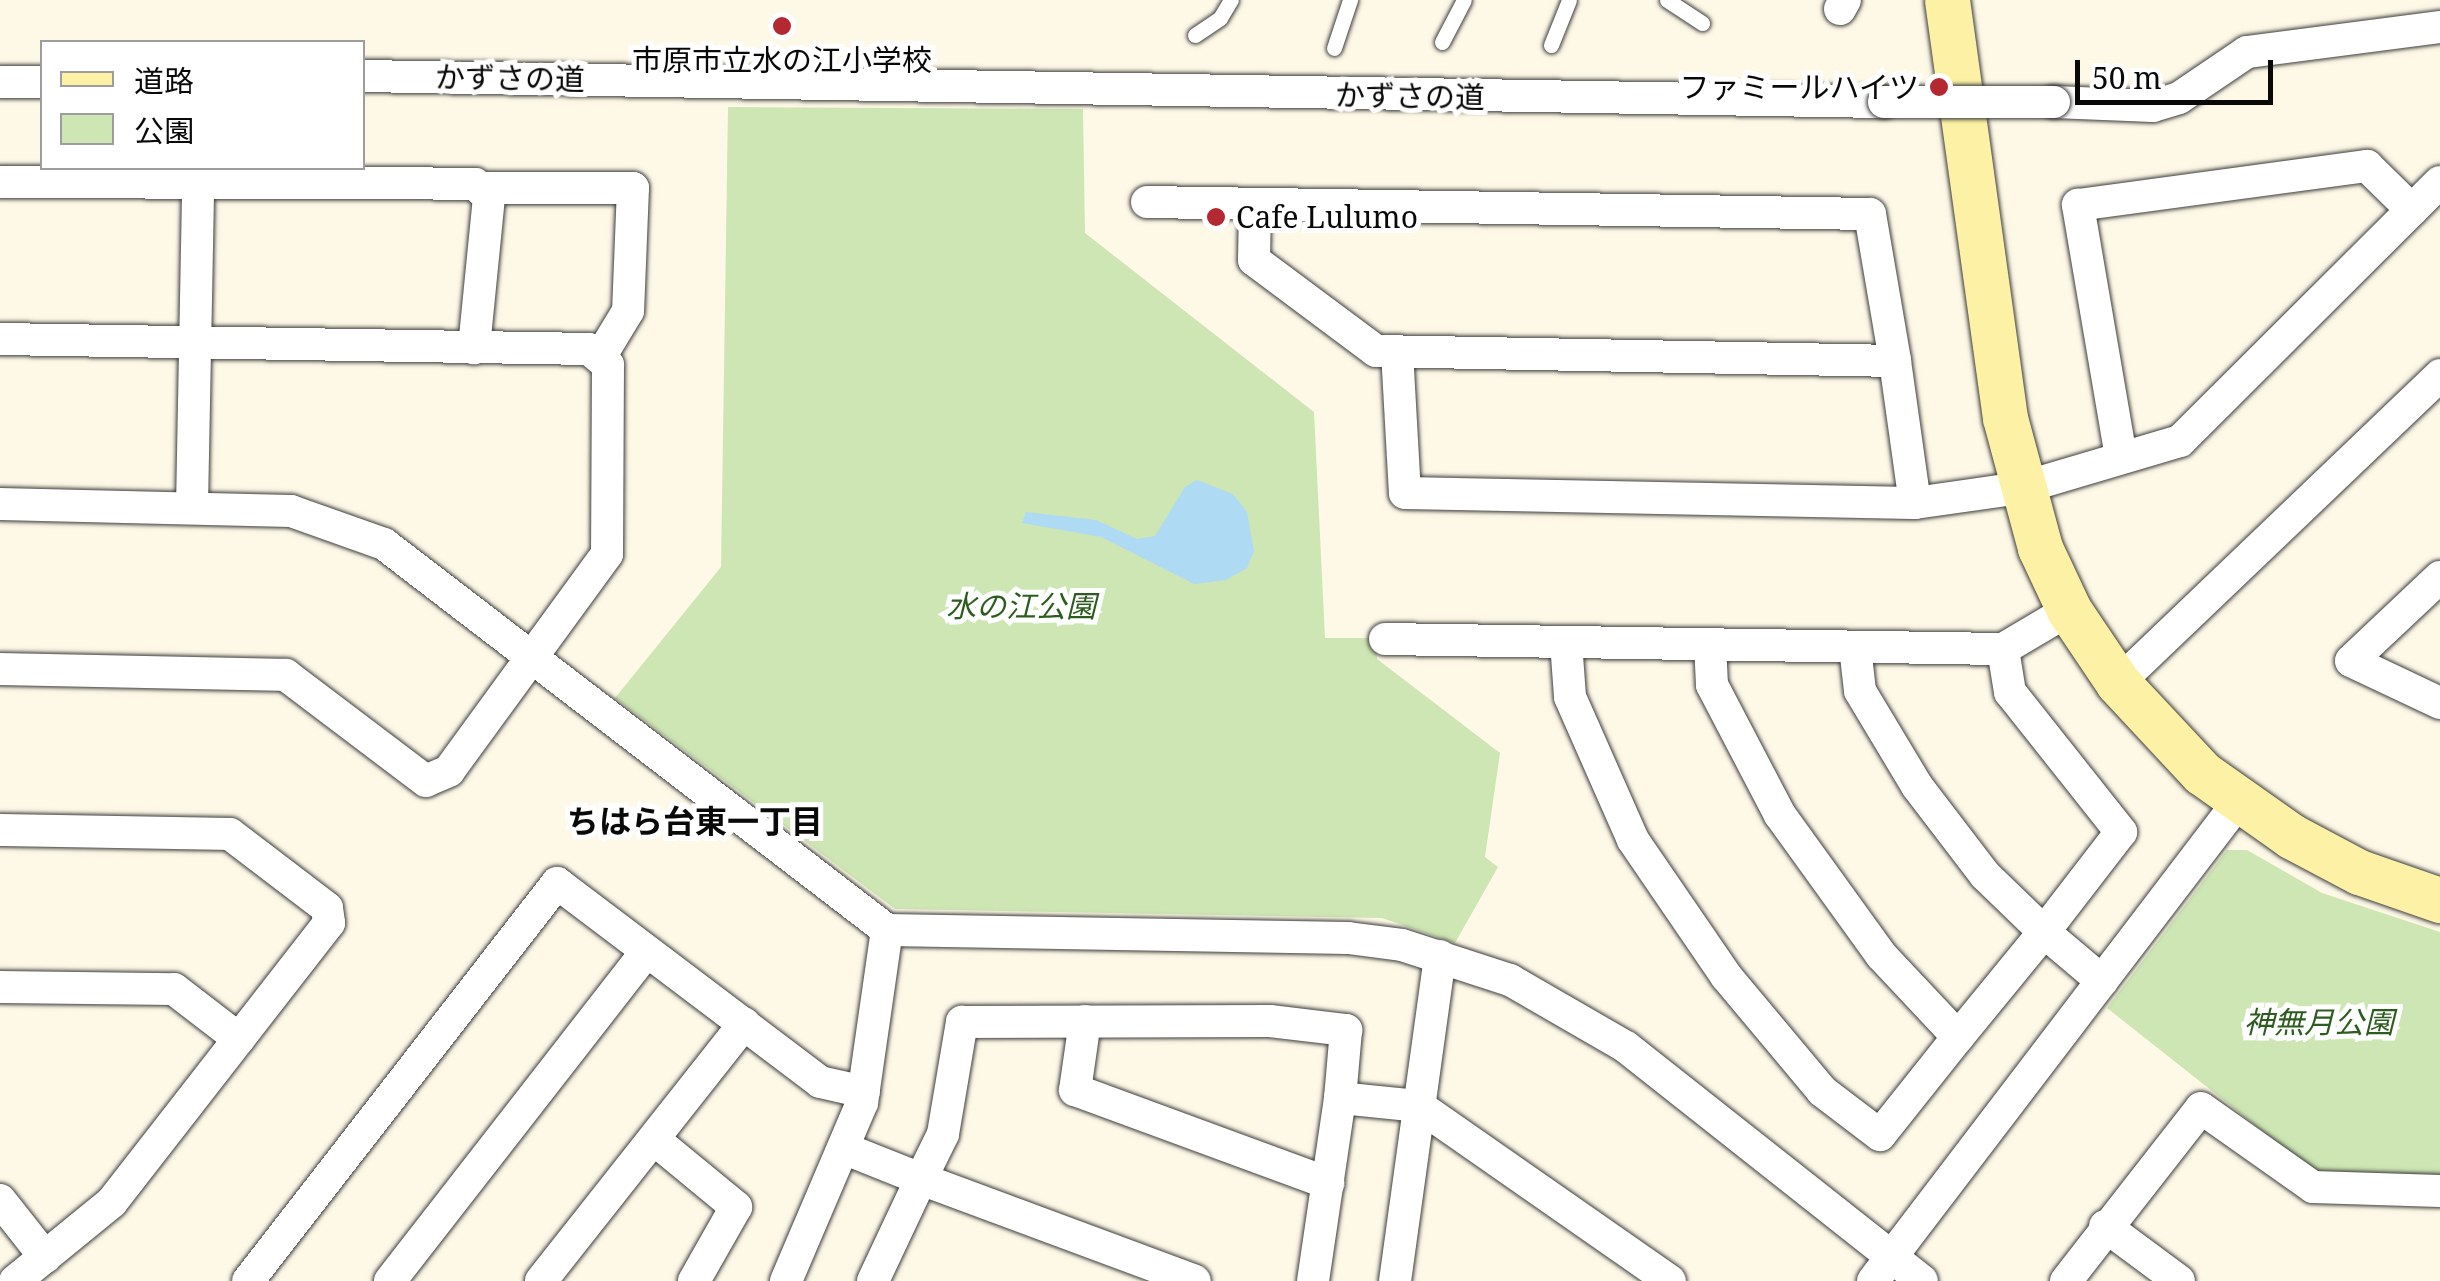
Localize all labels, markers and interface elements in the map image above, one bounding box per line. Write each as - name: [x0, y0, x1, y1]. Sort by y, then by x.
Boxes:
- marker: 市原市立水の江小学校: [771, 15, 793, 37]
- legend: [40, 40, 365, 170]
- scale bar: [2080, 40, 2278, 102]
- place label: 市原市立水の江小学校: [632, 42, 932, 78]
- text: 50 m: [2092, 57, 2162, 98]
- street label: かずさの道: [435, 59, 585, 97]
- text: 道路: [134, 60, 194, 101]
- place label: ファミールハイツ: [1679, 69, 1919, 105]
- marker: ファミールハイツ: [1928, 76, 1950, 98]
- street label: かずさの道: [1335, 77, 1485, 115]
- text: 公園: [134, 110, 194, 151]
- place label: Cafe Lulumo: [1236, 199, 1418, 235]
- marker: Cafe Lulumo: [1205, 206, 1227, 228]
- park label: 水の江公園: [946, 588, 1096, 624]
- district label: ちはら台東一丁目: [567, 802, 823, 840]
- park label: 神無月公園: [2244, 1004, 2394, 1040]

